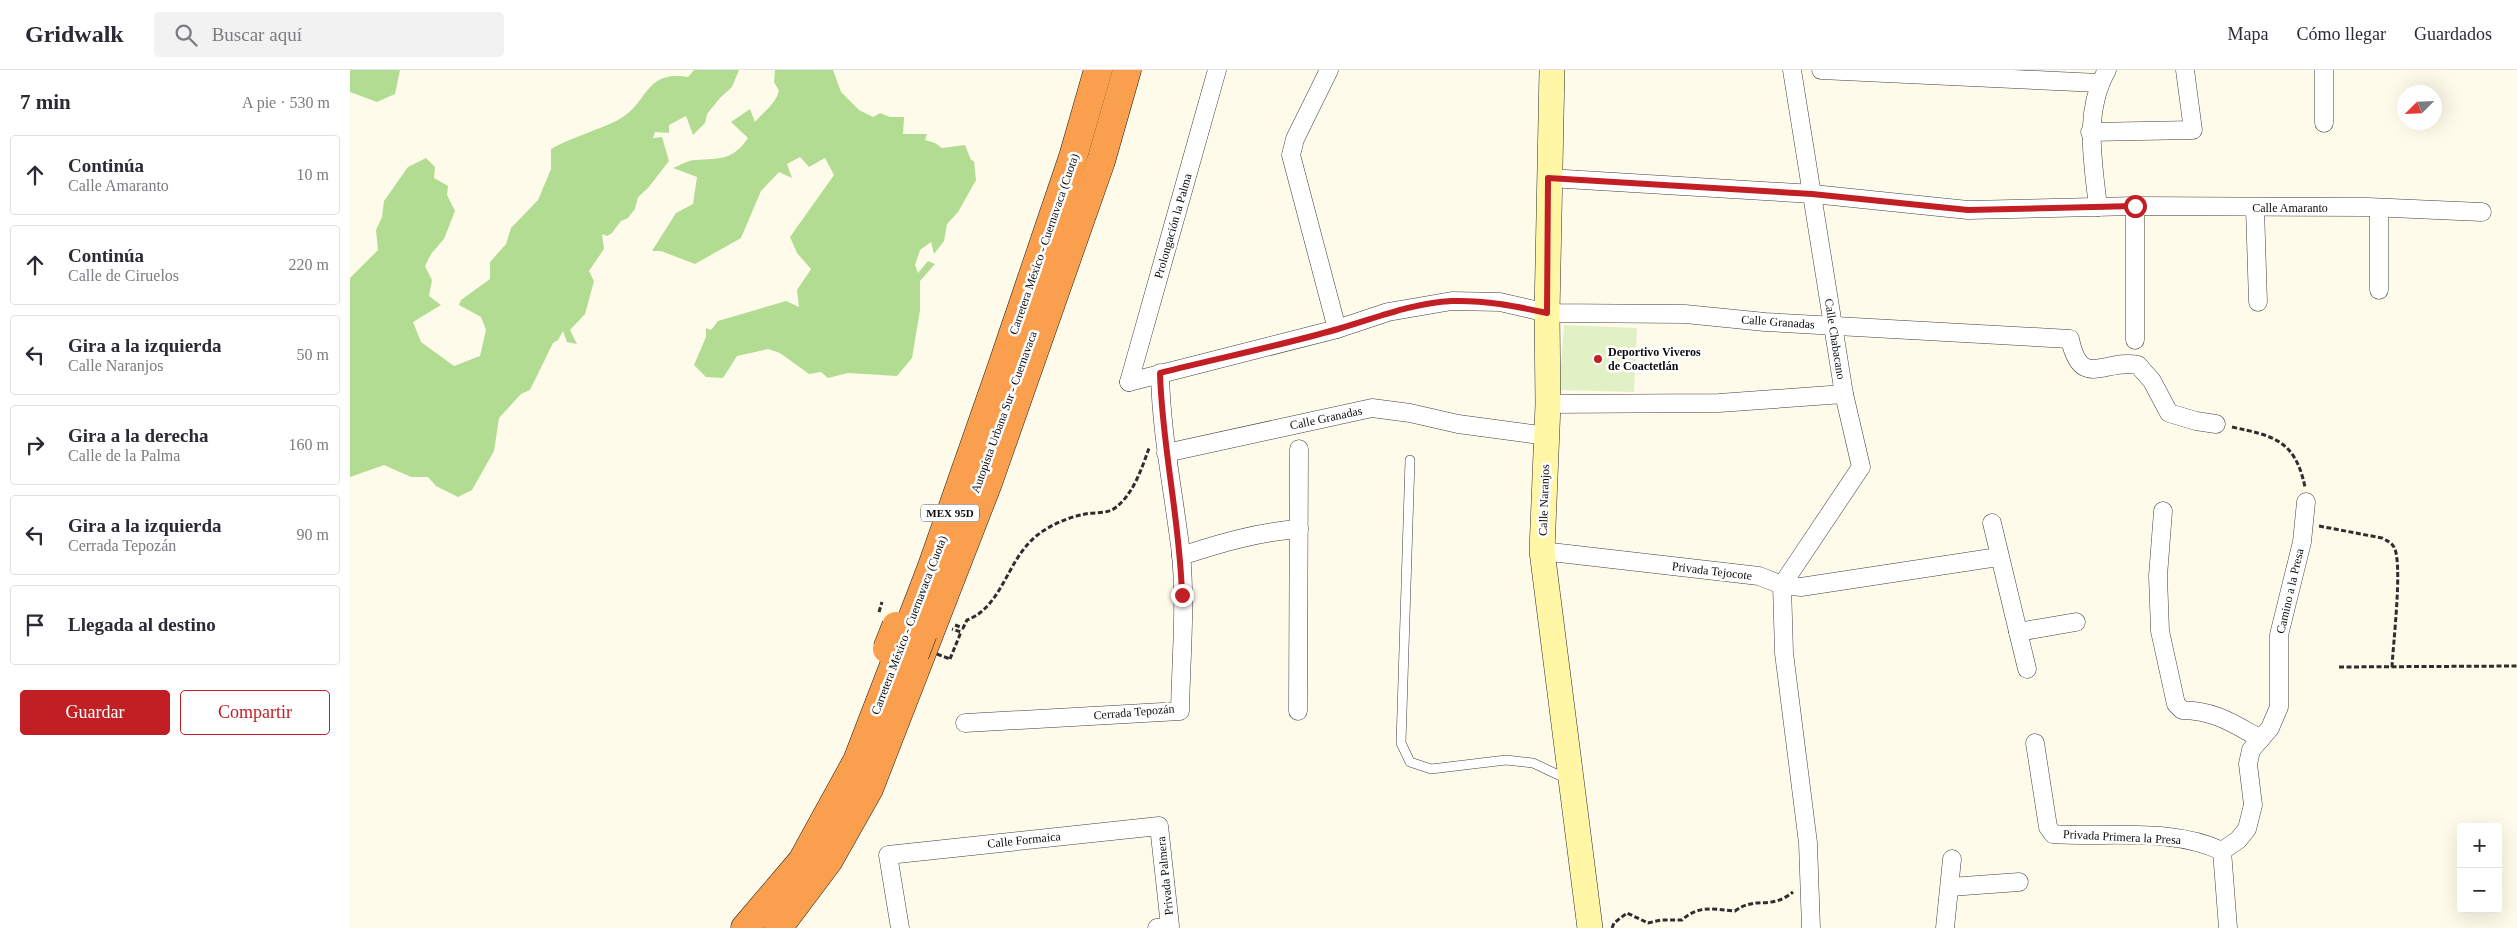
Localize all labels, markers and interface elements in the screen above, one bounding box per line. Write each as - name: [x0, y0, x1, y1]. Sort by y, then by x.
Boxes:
- search box: [154, 12, 504, 57]
- text: Gridwalk: [25, 21, 124, 47]
- icon: search: [172, 21, 200, 49]
- text: Buscar aquí: [212, 24, 302, 45]
- text: Mapa: [2228, 24, 2269, 44]
- text: Cómo llegar: [2297, 24, 2386, 44]
- text: Guardados: [2414, 24, 2492, 44]
- north arrow: [2397, 85, 2442, 130]
- text: 7 min: [20, 90, 71, 114]
- text: A pie · 530 m: [242, 94, 330, 111]
- street label: Carretera México - Cuernavaca (Cuota): [1006, 152, 1082, 336]
- text: Continúa: [68, 155, 144, 176]
- icon: ahead: [21, 161, 49, 189]
- text: 10 m: [297, 166, 329, 183]
- street label: Prolongación la Palma: [1151, 171, 1195, 280]
- text: Calle Amaranto: [68, 177, 169, 194]
- route start: [2124, 195, 2147, 218]
- street label: Calle Amaranto: [2252, 201, 2328, 215]
- text: Continúa: [68, 245, 144, 266]
- icon: ahead: [21, 251, 49, 279]
- text: 220 m: [289, 256, 329, 273]
- text: Calle de Ciruelos: [68, 267, 179, 284]
- street label: Calle Chabacano: [1822, 298, 1848, 380]
- street label: Calle Granadas: [1741, 312, 1816, 332]
- street label: Autopista Urbana Sur - Cuernavaca: [968, 329, 1040, 495]
- text: Gira a la izquierda: [68, 335, 222, 356]
- icon: left: [21, 341, 49, 369]
- place label: Deportivo Viveros de Coactetlán: [1608, 345, 1701, 373]
- text: 50 m: [297, 346, 329, 363]
- marker: Deportivo Viveros de Coactetlán: [1592, 353, 1604, 365]
- text: Calle Naranjos: [68, 357, 164, 374]
- street label: Calle Granadas: [1289, 403, 1364, 433]
- text: Gira a la derecha: [68, 425, 209, 446]
- icon: right: [21, 431, 49, 459]
- text: 160 m: [289, 436, 329, 453]
- text: Calle de la Palma: [68, 447, 180, 464]
- street label: Calle Naranjos: [1536, 464, 1552, 536]
- road number: MEX 95D: [921, 504, 979, 522]
- text: Gira a la izquierda: [68, 515, 222, 536]
- icon: left: [21, 521, 49, 549]
- text: 90 m: [297, 526, 329, 543]
- street label: Carretera México - Cuernavaca (Cuota): [868, 534, 950, 716]
- text: Cerrada Tepozán: [68, 537, 176, 554]
- street label: Camino a la Presa: [2273, 546, 2307, 635]
- street label: Privada Tejocote: [1671, 559, 1753, 583]
- route end: [1171, 584, 1194, 607]
- icon: arrive: [21, 611, 49, 639]
- text: Llegada al destino: [68, 614, 216, 635]
- button: Guardar: [20, 690, 170, 735]
- button: Compartir: [180, 690, 330, 735]
- street label: Cerrada Tepozán: [1093, 701, 1175, 723]
- map controls: [2457, 823, 2502, 913]
- button: +: [2457, 823, 2502, 868]
- street label: Privada Primera la Presa: [2063, 827, 2182, 847]
- street label: Calle Formaica: [987, 829, 1062, 851]
- street label: Privada Palmera: [1154, 835, 1176, 916]
- button: −: [2457, 868, 2502, 913]

